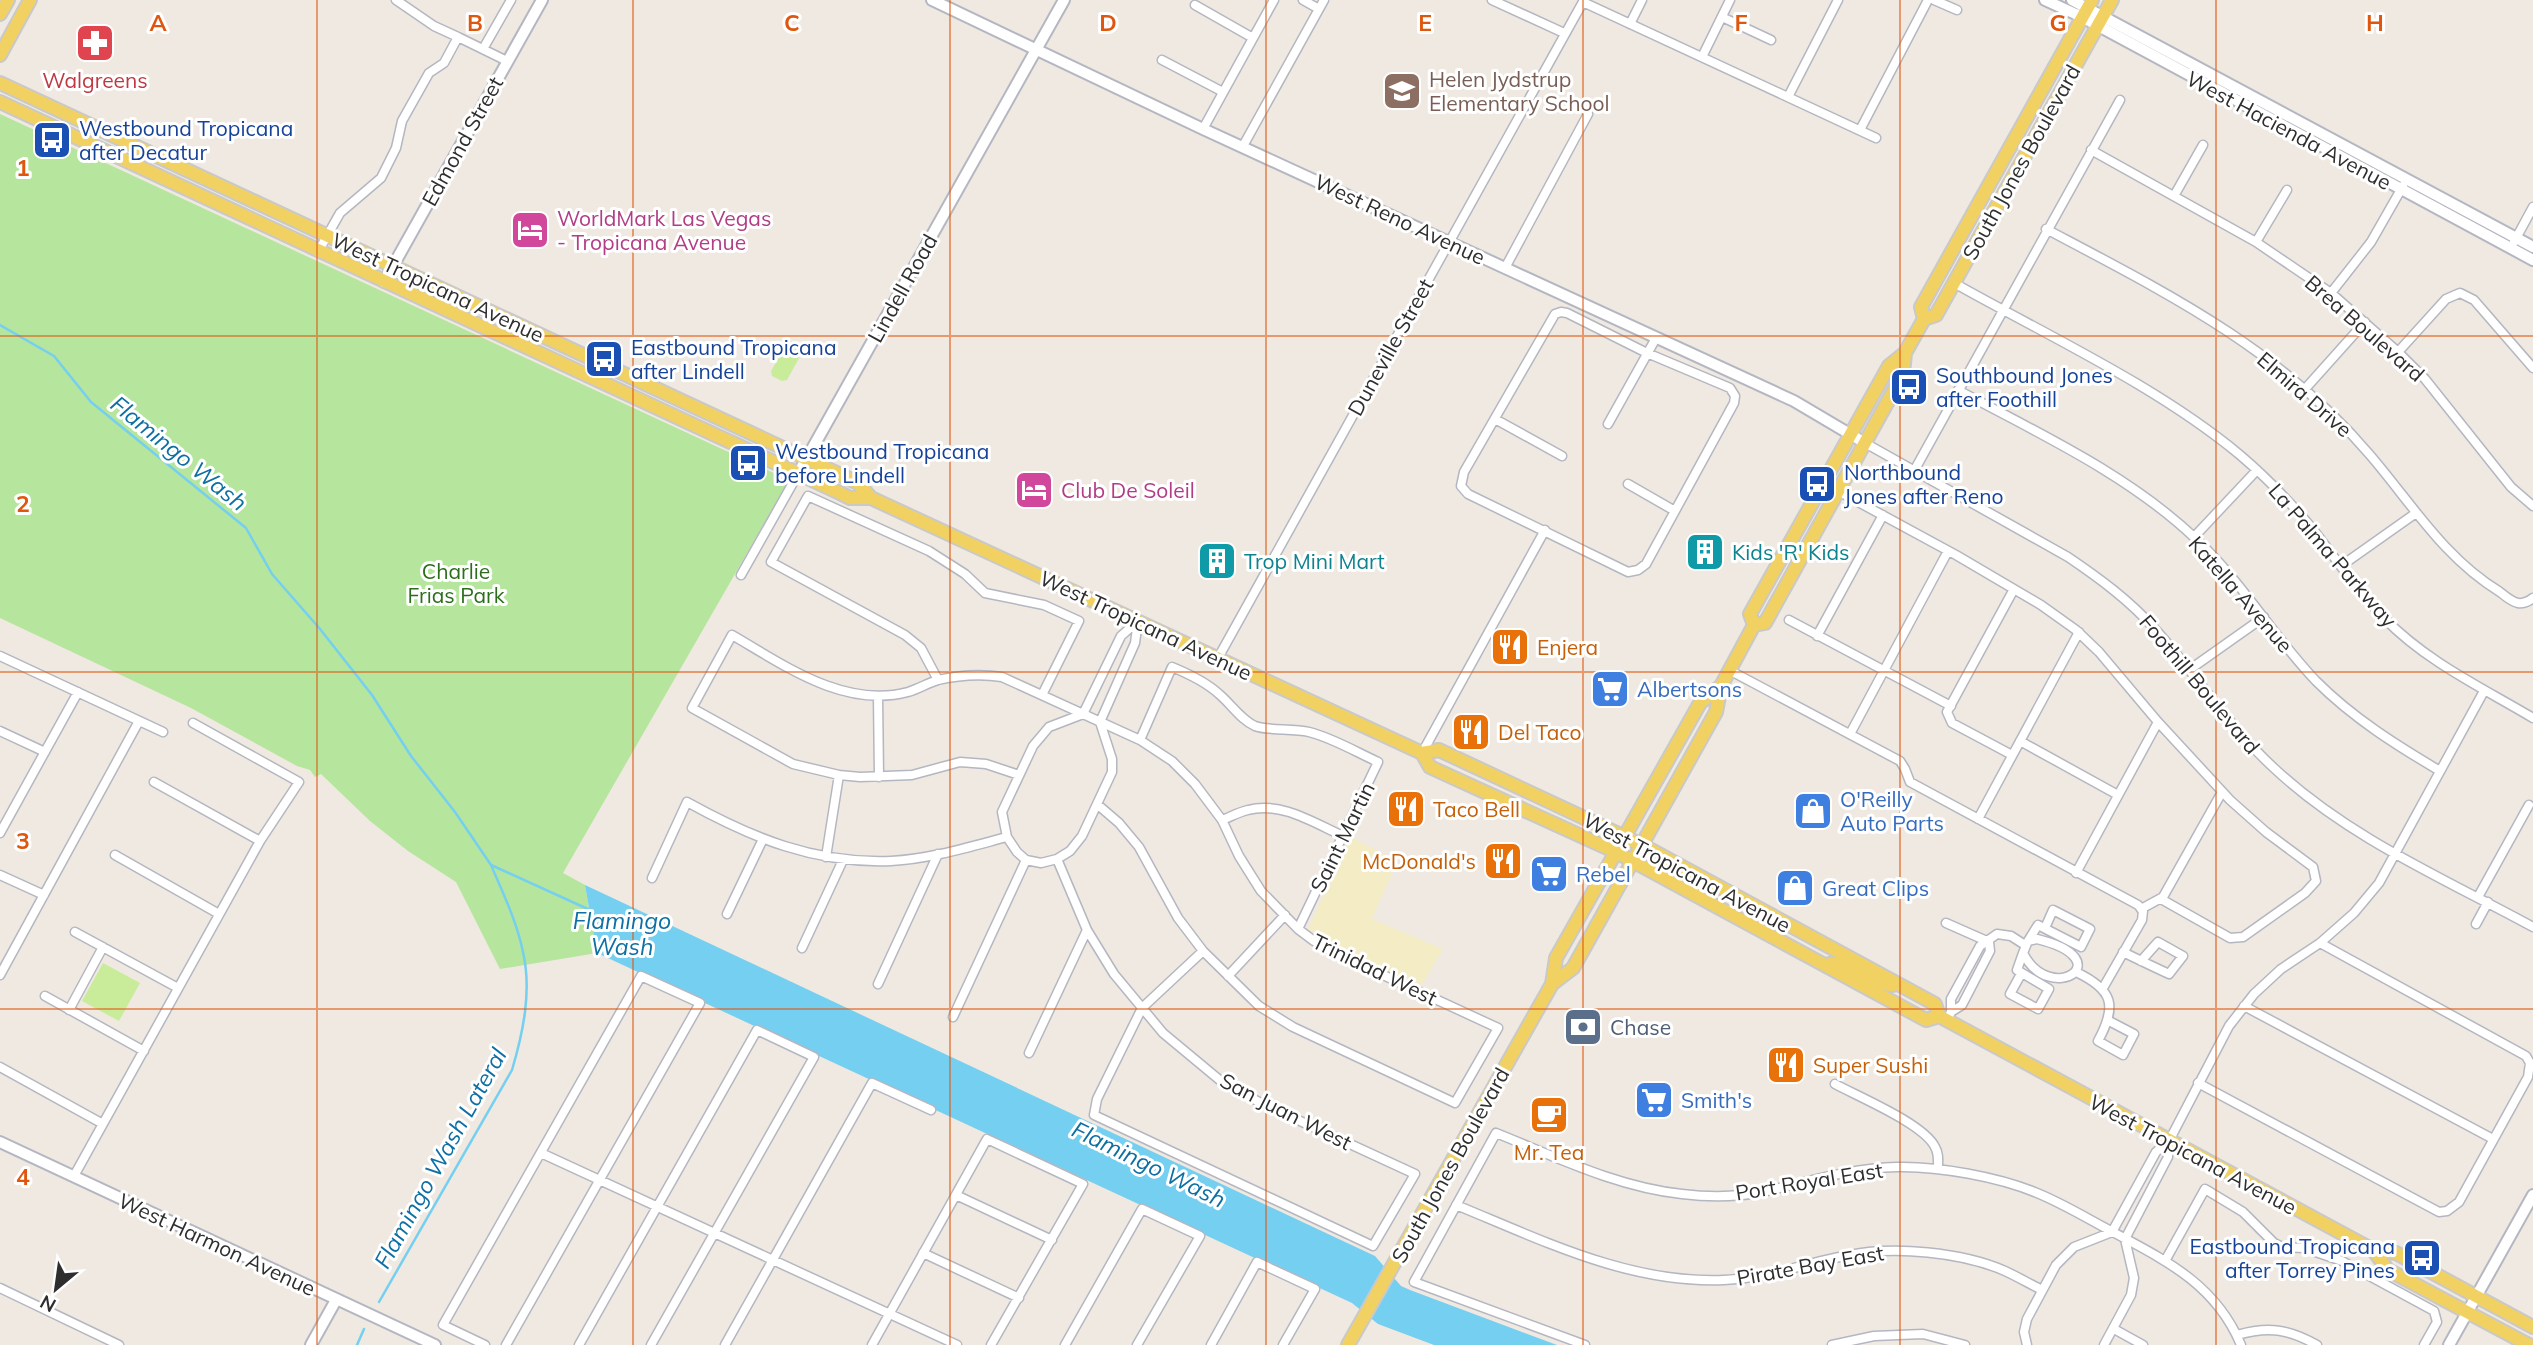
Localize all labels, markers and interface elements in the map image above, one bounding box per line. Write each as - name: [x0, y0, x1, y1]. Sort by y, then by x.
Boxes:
- text: A: [149, 8, 167, 37]
- text: B: [467, 8, 483, 37]
- text: C: [784, 8, 800, 37]
- text: D: [1099, 8, 1117, 37]
- text: E: [1418, 8, 1432, 37]
- text: F: [1734, 8, 1748, 37]
- text: G: [2049, 8, 2067, 37]
- text: H: [2366, 8, 2384, 37]
- pharmacy icon: Walgreens: [74, 22, 116, 64]
- street label: South Jones Boulevard: [1957, 60, 2085, 264]
- street label: West Hacienda Avenue: [2182, 65, 2396, 195]
- place label: Helen Jydstrup Elementary School: [1429, 66, 1610, 116]
- place label: Walgreens: [42, 67, 148, 93]
- school or university icon: Helen Jydstrup Elementary School: [1381, 70, 1423, 112]
- street label: Edmond Street: [416, 72, 508, 210]
- place label: Westbound Tropicana after Decatur: [79, 115, 293, 165]
- bus stop icon: Westbound Tropicana after Decatur: [31, 119, 73, 161]
- text: 1: [16, 153, 30, 182]
- street label: West Reno Avenue: [1311, 168, 1489, 270]
- place label: WorldMark Las Vegas - Tropicana Avenue: [557, 205, 771, 255]
- hotel icon: WorldMark Las Vegas - Tropicana Avenue: [509, 209, 551, 251]
- street label: West Tropicana Avenue: [328, 226, 548, 348]
- street label: Lindell Road: [862, 229, 942, 347]
- street label: Brea Boulevard: [2300, 269, 2430, 387]
- street label: Duneville Street: [1342, 274, 1438, 420]
- place label: Eastbound Tropicana after Lindell: [631, 334, 837, 384]
- bus stop icon: Eastbound Tropicana after Lindell: [583, 338, 625, 380]
- street label: Elmira Drive: [2252, 346, 2358, 442]
- place label: Southbound Jones after Foothill: [1936, 362, 2113, 412]
- bus stop icon: Southbound Jones after Foothill: [1888, 366, 1930, 408]
- water label: Flamingo Wash: [105, 389, 253, 517]
- place label: Westbound Tropicana before Lindell: [775, 438, 989, 488]
- bus stop icon: Westbound Tropicana before Lindell: [727, 442, 769, 484]
- place label: Northbound Jones after Reno: [1844, 459, 2004, 509]
- bus stop icon: Northbound Jones after Reno: [1796, 463, 1838, 505]
- hotel icon: Club De Soleil: [1013, 469, 1055, 511]
- place label: Club De Soleil: [1061, 477, 1195, 503]
- street label: La Palma Parkway: [2263, 478, 2403, 632]
- text: 2: [16, 489, 30, 518]
- street label: Katella Avenue: [2183, 530, 2299, 658]
- building icon: Kids 'R' Kids: [1684, 531, 1726, 573]
- place label: Kids 'R' Kids: [1732, 539, 1849, 565]
- building icon: Trop Mini Mart: [1196, 540, 1238, 582]
- place label: Trop Mini Mart: [1244, 548, 1385, 574]
- park label: Charlie Frias Park: [408, 558, 505, 608]
- street label: West Tropicana Avenue: [1036, 564, 1256, 686]
- street label: Foothill Boulevard: [2134, 609, 2266, 759]
- restaurant icon: Enjera: [1489, 626, 1531, 668]
- place label: Enjera: [1537, 634, 1598, 660]
- supermarket icon: Albertsons: [1589, 668, 1631, 710]
- place label: Albertsons: [1637, 676, 1742, 702]
- restaurant icon: Del Taco: [1450, 711, 1492, 753]
- place label: Del Taco: [1498, 719, 1581, 745]
- street label: Saint Martin: [1304, 778, 1380, 896]
- place label: O'Reilly Auto Parts: [1840, 786, 1944, 836]
- restaurant icon: Taco Bell: [1385, 788, 1427, 830]
- shop icon: O'Reilly Auto Parts: [1792, 790, 1834, 832]
- place label: Taco Bell: [1433, 796, 1520, 822]
- street label: West Tropicana Avenue: [1579, 806, 1795, 938]
- text: 3: [16, 826, 30, 855]
- restaurant icon: McDonald's: [1482, 840, 1524, 882]
- place label: McDonald's: [1362, 848, 1476, 874]
- supermarket icon: Rebel: [1528, 853, 1570, 895]
- place label: Rebel: [1576, 861, 1631, 887]
- shop icon: Great Clips: [1774, 867, 1816, 909]
- place label: Great Clips: [1822, 875, 1929, 901]
- water label: Flamingo Wash: [573, 906, 671, 961]
- street label: Trinidad West: [1308, 928, 1442, 1010]
- bank icon: Chase: [1562, 1006, 1604, 1048]
- place label: Chase: [1610, 1014, 1671, 1040]
- water label: Flamingo Wash Lateral: [367, 1042, 513, 1273]
- restaurant icon: Super Sushi: [1765, 1044, 1807, 1086]
- place label: Super Sushi: [1813, 1052, 1928, 1078]
- street label: South Jones Boulevard: [1386, 1063, 1514, 1267]
- street label: San Juan West: [1216, 1067, 1356, 1155]
- supermarket icon: Smith's: [1633, 1079, 1675, 1121]
- place label: Smith's: [1681, 1087, 1752, 1113]
- street label: West Tropicana Avenue: [2085, 1088, 2301, 1220]
- cafe icon: Mr. Tea: [1528, 1094, 1570, 1136]
- water label: Flamingo Wash: [1067, 1114, 1231, 1214]
- place label: Mr. Tea: [1514, 1139, 1584, 1165]
- street label: Port Royal East: [1733, 1157, 1885, 1205]
- text: 4: [16, 1162, 30, 1191]
- street label: West Harmon Avenue: [114, 1187, 320, 1301]
- place label: Eastbound Tropicana after Torrey Pines: [2189, 1233, 2395, 1283]
- bus stop icon: Eastbound Tropicana after Torrey Pines: [2401, 1237, 2443, 1279]
- street label: Pirate Bay East: [1734, 1239, 1886, 1291]
- north arrow: [21, 1254, 91, 1324]
- text: N: [36, 1290, 60, 1318]

